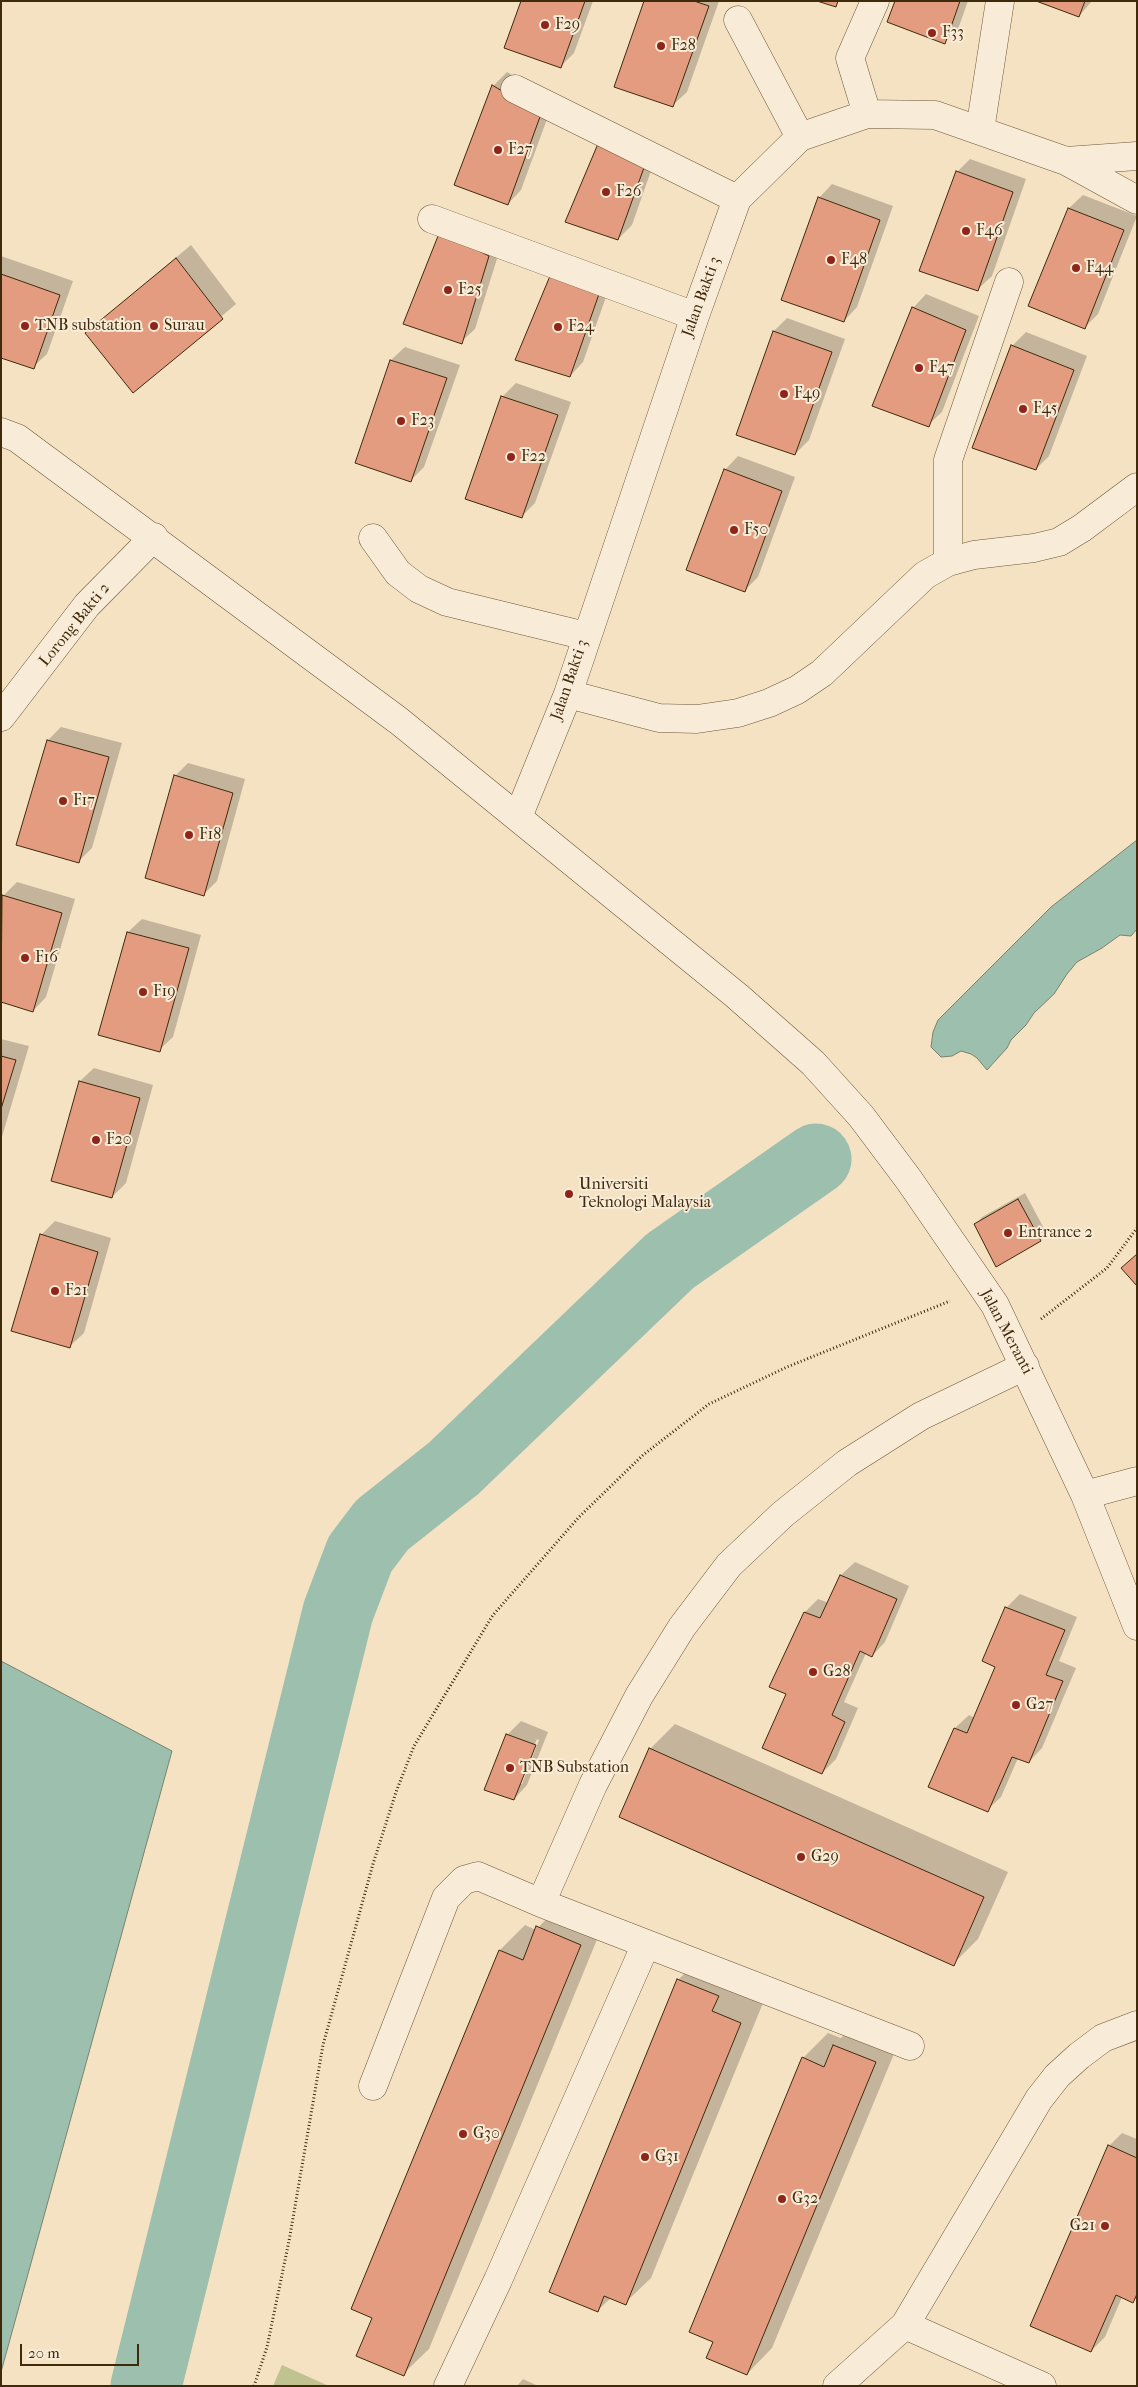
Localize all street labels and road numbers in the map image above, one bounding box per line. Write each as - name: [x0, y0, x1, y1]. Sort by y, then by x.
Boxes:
- street label: Jalan Bakti 3: [679, 254, 725, 340]
- street label: Lorong Bakti 2: [35, 579, 115, 671]
- street label: Jalan Bakti 3: [547, 637, 593, 723]
- street label: Jalan Meranti: [976, 1286, 1036, 1378]

